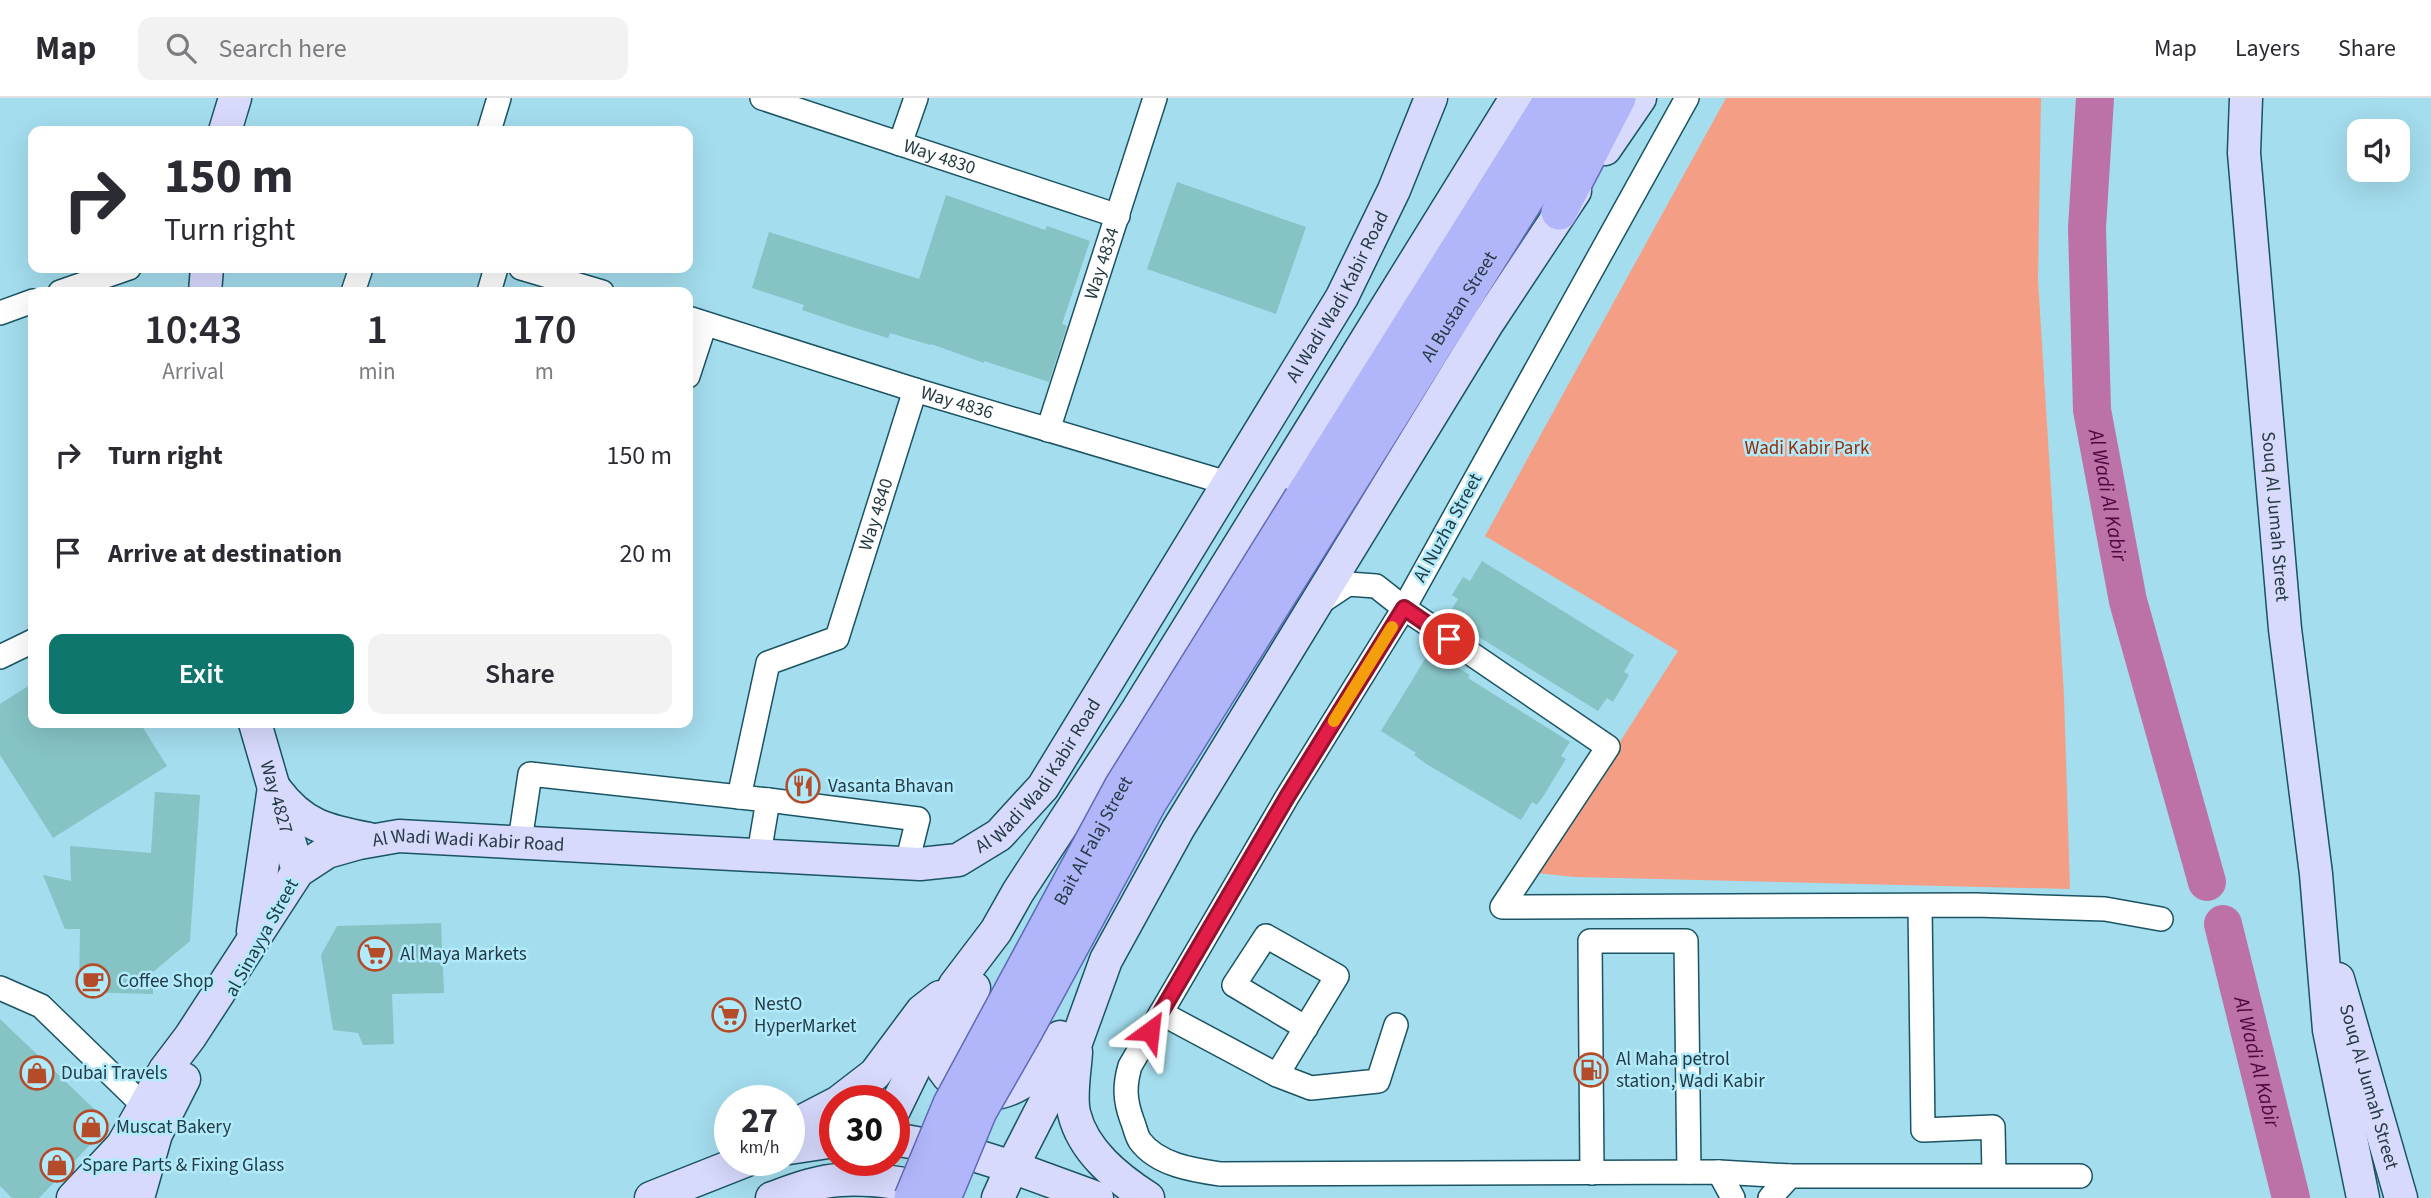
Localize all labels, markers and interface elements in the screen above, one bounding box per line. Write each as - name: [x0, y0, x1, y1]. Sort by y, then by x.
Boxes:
- search box: [138, 17, 628, 80]
- text: Map: [35, 25, 96, 72]
- icon: search: [162, 29, 200, 67]
- text: Search here: [218, 30, 347, 67]
- text: Map: [2154, 31, 2197, 66]
- text: Layers: [2235, 31, 2300, 66]
- text: Share: [2338, 31, 2396, 66]
- map controls: [2347, 119, 2410, 182]
- button: sound: [2347, 119, 2410, 182]
- street label: Way 4830: [900, 132, 979, 181]
- text: 150 m: [164, 142, 293, 212]
- icon: right: [49, 154, 140, 245]
- street label: Al Wadi Wadi Kabir Road: [1279, 206, 1395, 388]
- text: Turn right: [164, 207, 295, 253]
- street label: Way 4834: [1077, 224, 1126, 303]
- street label: Al Bustan Street: [1414, 246, 1504, 367]
- text: 10:43: [144, 300, 242, 360]
- text: 1: [366, 300, 388, 360]
- text: 170: [512, 300, 577, 360]
- text: Arrival: [162, 355, 224, 388]
- text: min: [358, 355, 396, 388]
- text: m: [535, 355, 554, 388]
- street label: Way 4836: [917, 379, 997, 426]
- water label: Al Wadi Al Kabir: [2081, 425, 2135, 565]
- street label: Souq Al Jumah Street: [2255, 430, 2296, 603]
- park label: Wadi Kabir Park: [1745, 435, 1870, 462]
- icon: right: [49, 436, 87, 474]
- text: Turn right: [108, 437, 223, 474]
- text: 150 m: [606, 437, 672, 474]
- street label: Al Nuzha Street: [1407, 468, 1489, 587]
- street label: Way 4840: [852, 475, 900, 554]
- icon: arrive: [49, 534, 87, 572]
- text: Arrive at destination: [108, 535, 342, 572]
- text: 20 m: [619, 535, 672, 572]
- pin: [1419, 609, 1479, 669]
- icon: arrive: [1430, 620, 1468, 658]
- button: Exit: [49, 634, 354, 714]
- button: Share: [368, 634, 672, 714]
- street label: Al Wadi Wadi Kabir Road: [970, 693, 1107, 860]
- street label: Way 4827: [253, 757, 300, 837]
- restaurant icon: Vasanta Bhavan: [784, 767, 822, 805]
- street label: Bait Al Falaj Street: [1047, 770, 1140, 910]
- place label: Vasanta Bhavan: [828, 773, 954, 800]
- street label: Al Wadi Wadi Kabir Road: [370, 821, 565, 858]
- street label: al Sinayya Street: [218, 874, 306, 1002]
- supermarket icon: Al Maya Markets: [356, 935, 394, 973]
- place label: Al Maya Markets: [400, 941, 527, 968]
- cafe icon: Coffee Shop: [74, 962, 112, 1000]
- place label: Coffee Shop: [118, 968, 214, 995]
- place label: NestO HyperMarket: [754, 991, 857, 1040]
- water label: Al Wadi Al Kabir: [2226, 991, 2288, 1131]
- position arrow: [1113, 994, 1187, 1068]
- supermarket icon: NestO HyperMarket: [710, 996, 748, 1034]
- street label: Souq Al Jumah Street: [2332, 1001, 2406, 1173]
- place label: Al Maha petrol station, Wadi Kabir: [1616, 1046, 1765, 1095]
- fuel station icon: Al Maha petrol station, Wadi Kabir: [1572, 1051, 1610, 1089]
- shop icon: Dubai Travels: [18, 1054, 56, 1092]
- place label: Dubai Travels: [61, 1060, 167, 1087]
- speed limit sign: 30: [819, 1085, 910, 1176]
- text: 27: [741, 1096, 778, 1146]
- shop icon: Muscat Bakery: [72, 1108, 110, 1146]
- place label: Muscat Bakery: [116, 1114, 231, 1141]
- text: km/h: [740, 1135, 779, 1160]
- shop icon: Spare Parts & Fixing Glass: [38, 1146, 76, 1184]
- place label: Spare Parts & Fixing Glass: [82, 1152, 284, 1179]

